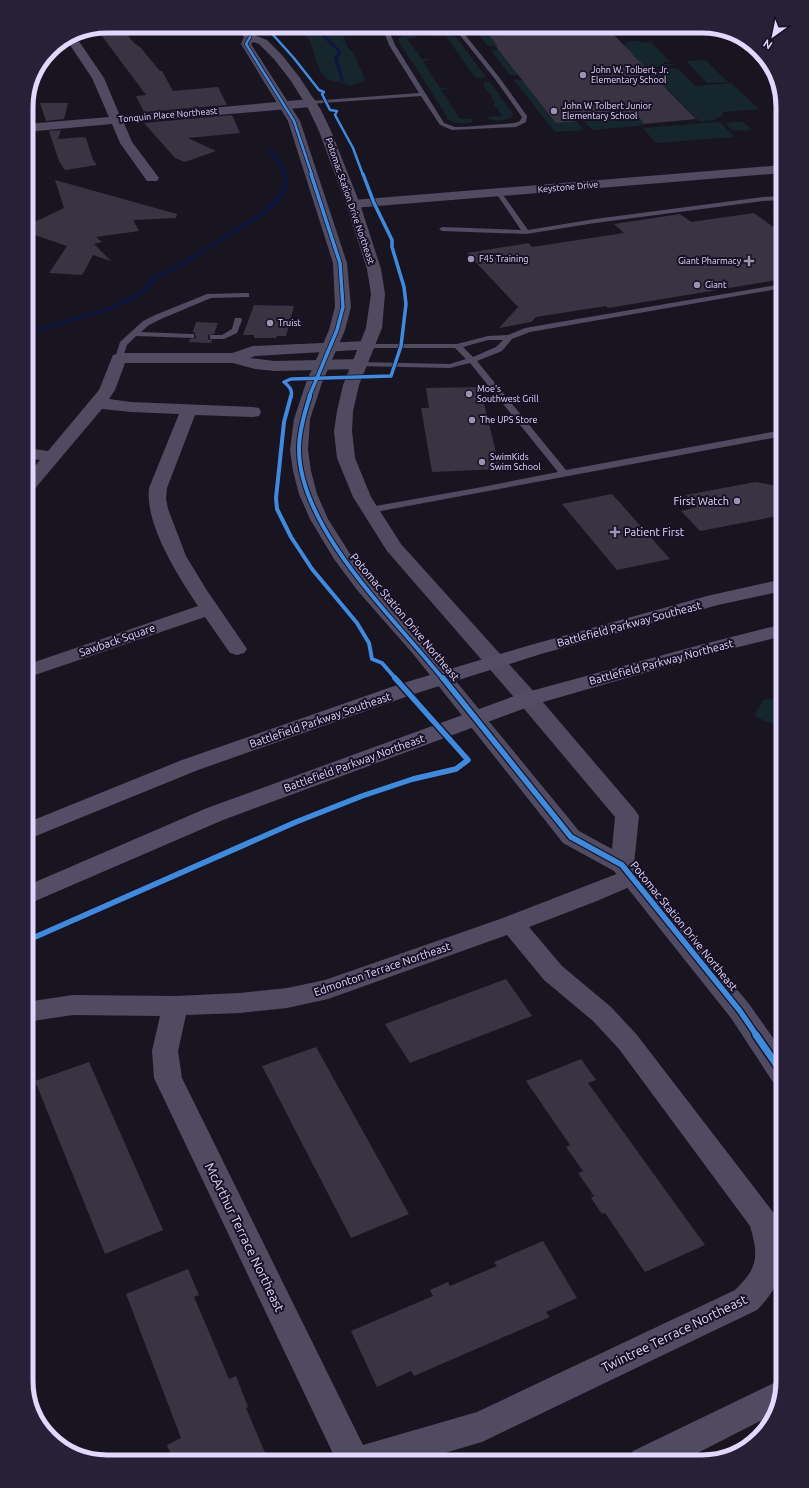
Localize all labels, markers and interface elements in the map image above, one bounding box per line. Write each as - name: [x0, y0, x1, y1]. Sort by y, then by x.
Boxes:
- north arrow: [753, 16, 793, 56]
- text: N: [761, 37, 774, 52]
- place label: John W. Tolbert, Jr. Elementary School: [591, 65, 669, 85]
- marker: John W. Tolbert, Jr. Elementary School: [578, 70, 588, 80]
- place label: John W Tolbert Junior Elementary School: [562, 101, 652, 121]
- street label: Tonquin Place Northeast: [118, 106, 218, 124]
- marker: John W Tolbert Junior Elementary School: [549, 106, 559, 116]
- street label: Potomac Station Drive Northeast: [324, 136, 377, 266]
- street label: Keystone Drive: [537, 179, 599, 195]
- marker: F45 Training: [466, 254, 476, 264]
- place label: F45 Training: [479, 254, 529, 264]
- place label: Giant Pharmacy: [678, 256, 742, 266]
- marker: Giant Pharmacy: [744, 256, 754, 266]
- marker: Giant: [692, 280, 702, 290]
- place label: Giant: [705, 280, 727, 290]
- marker: Truist: [265, 318, 275, 328]
- place label: Truist: [278, 318, 301, 328]
- place label: Moe's Southwest Grill: [477, 384, 539, 404]
- marker: Moe's Southwest Grill: [464, 389, 474, 399]
- marker: The UPS Store: [467, 415, 477, 425]
- place label: The UPS Store: [480, 415, 537, 425]
- place label: SwimKids Swim School: [490, 452, 541, 472]
- marker: SwimKids Swim School: [477, 457, 487, 467]
- place label: First Watch: [673, 495, 729, 507]
- marker: First Watch: [732, 496, 742, 506]
- marker: Patient First: [609, 526, 621, 538]
- place label: Patient First: [624, 526, 685, 538]
- street label: Potomac Station Drive Northeast: [348, 551, 462, 684]
- street label: Battlefield Parkway Southeast: [556, 599, 703, 649]
- street label: Sawback Square: [77, 621, 157, 659]
- street label: Battlefield Parkway Northeast: [588, 637, 735, 687]
- street label: Battlefield Parkway Southeast: [248, 690, 393, 750]
- street label: Battlefield Parkway Northeast: [282, 732, 427, 794]
- street label: Potomac Station Drive Northeast: [628, 859, 740, 994]
- street label: Edmonton Terrace Northeast: [312, 940, 452, 998]
- street label: McArthur Terrace Northeast: [203, 1160, 287, 1314]
- street label: Twintree Terrace Northeast: [599, 1292, 749, 1374]

